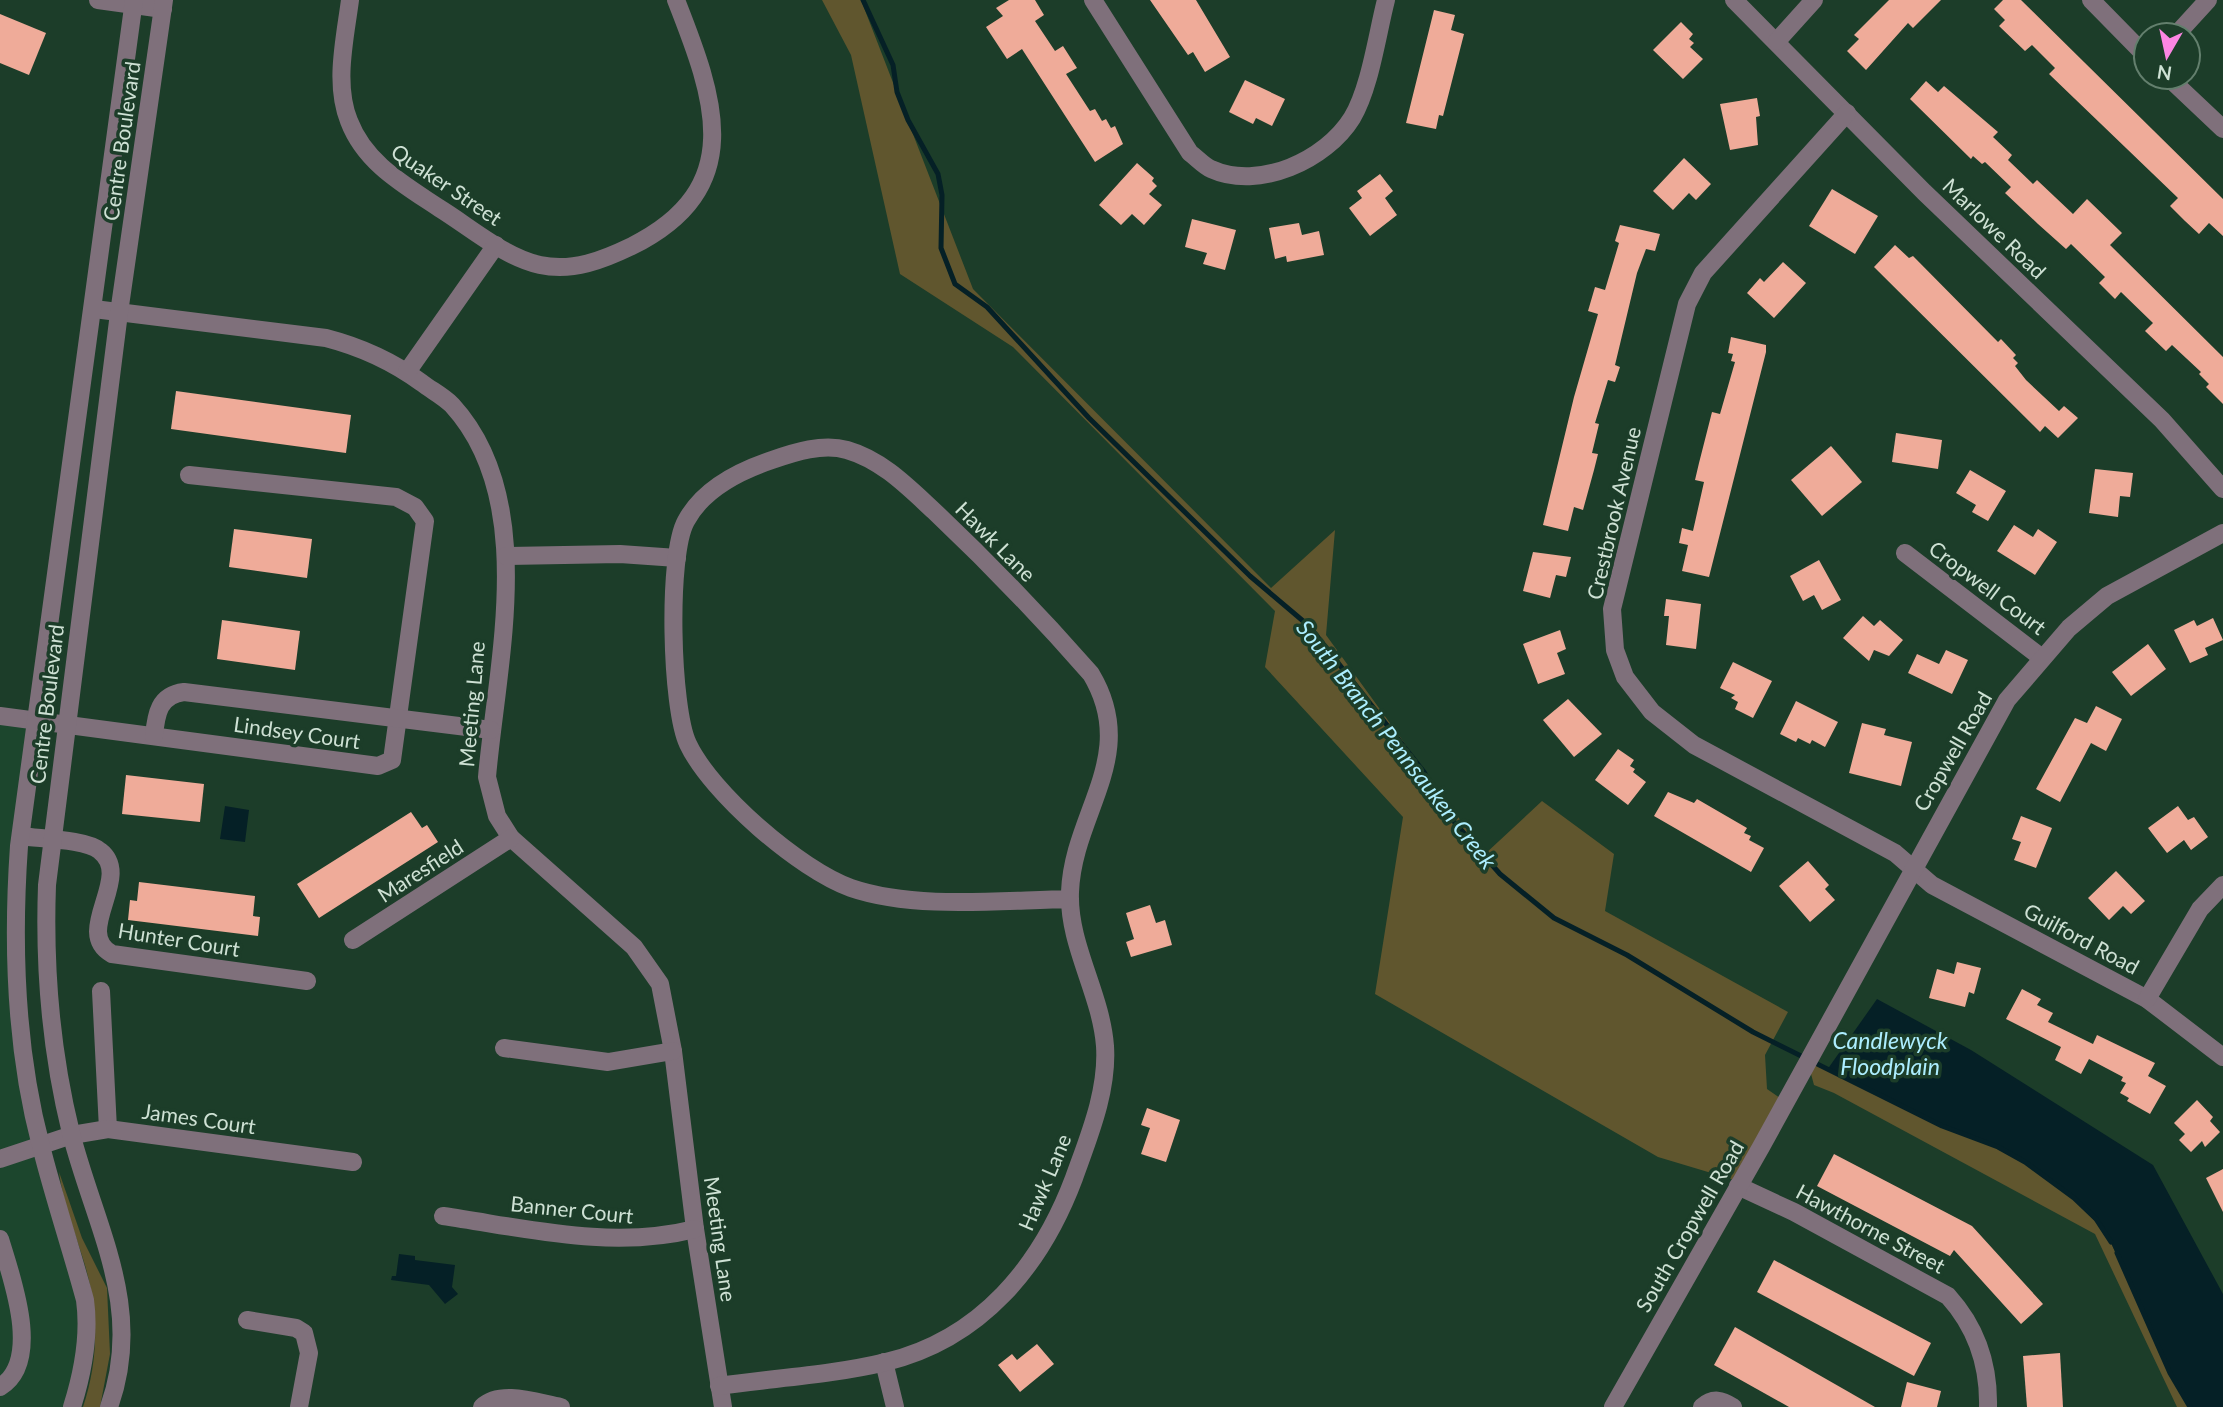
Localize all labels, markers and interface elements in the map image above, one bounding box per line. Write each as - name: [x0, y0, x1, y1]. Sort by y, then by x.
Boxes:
- north arrow: [2132, 21, 2202, 91]
- street label: Centre Boulevard: [97, 60, 145, 222]
- text: N: [2155, 61, 2173, 86]
- street label: Quaker Street: [387, 138, 507, 230]
- street label: Marlowe Road: [1938, 173, 2052, 283]
- street label: Crestbrook Avenue: [1581, 424, 1645, 602]
- street label: Hawk Lane: [951, 496, 1041, 586]
- street label: Cropwell Court: [1925, 535, 2052, 639]
- water label: South Branch Pennsauken Creek: [1291, 614, 1504, 875]
- street label: Centre Boulevard: [24, 623, 68, 785]
- street label: Meeting Lane: [453, 640, 489, 768]
- street label: Cropwell Road: [1908, 687, 1996, 815]
- street label: Lindsey Court: [232, 711, 362, 753]
- street label: Maresfield: [373, 833, 467, 907]
- street label: Guilford Road: [2020, 897, 2144, 979]
- street label: Hunter Court: [116, 917, 242, 961]
- water label: Candlewyck Floodplain: [1832, 1026, 1949, 1080]
- street label: James Court: [141, 1098, 258, 1138]
- street label: Hawk Lane: [1012, 1130, 1076, 1234]
- street label: South Cropwell Road: [1630, 1136, 1748, 1316]
- street label: Meeting Lane: [700, 1175, 742, 1303]
- street label: Hawthorne Street: [1792, 1178, 1950, 1278]
- street label: Banner Court: [509, 1190, 635, 1228]

